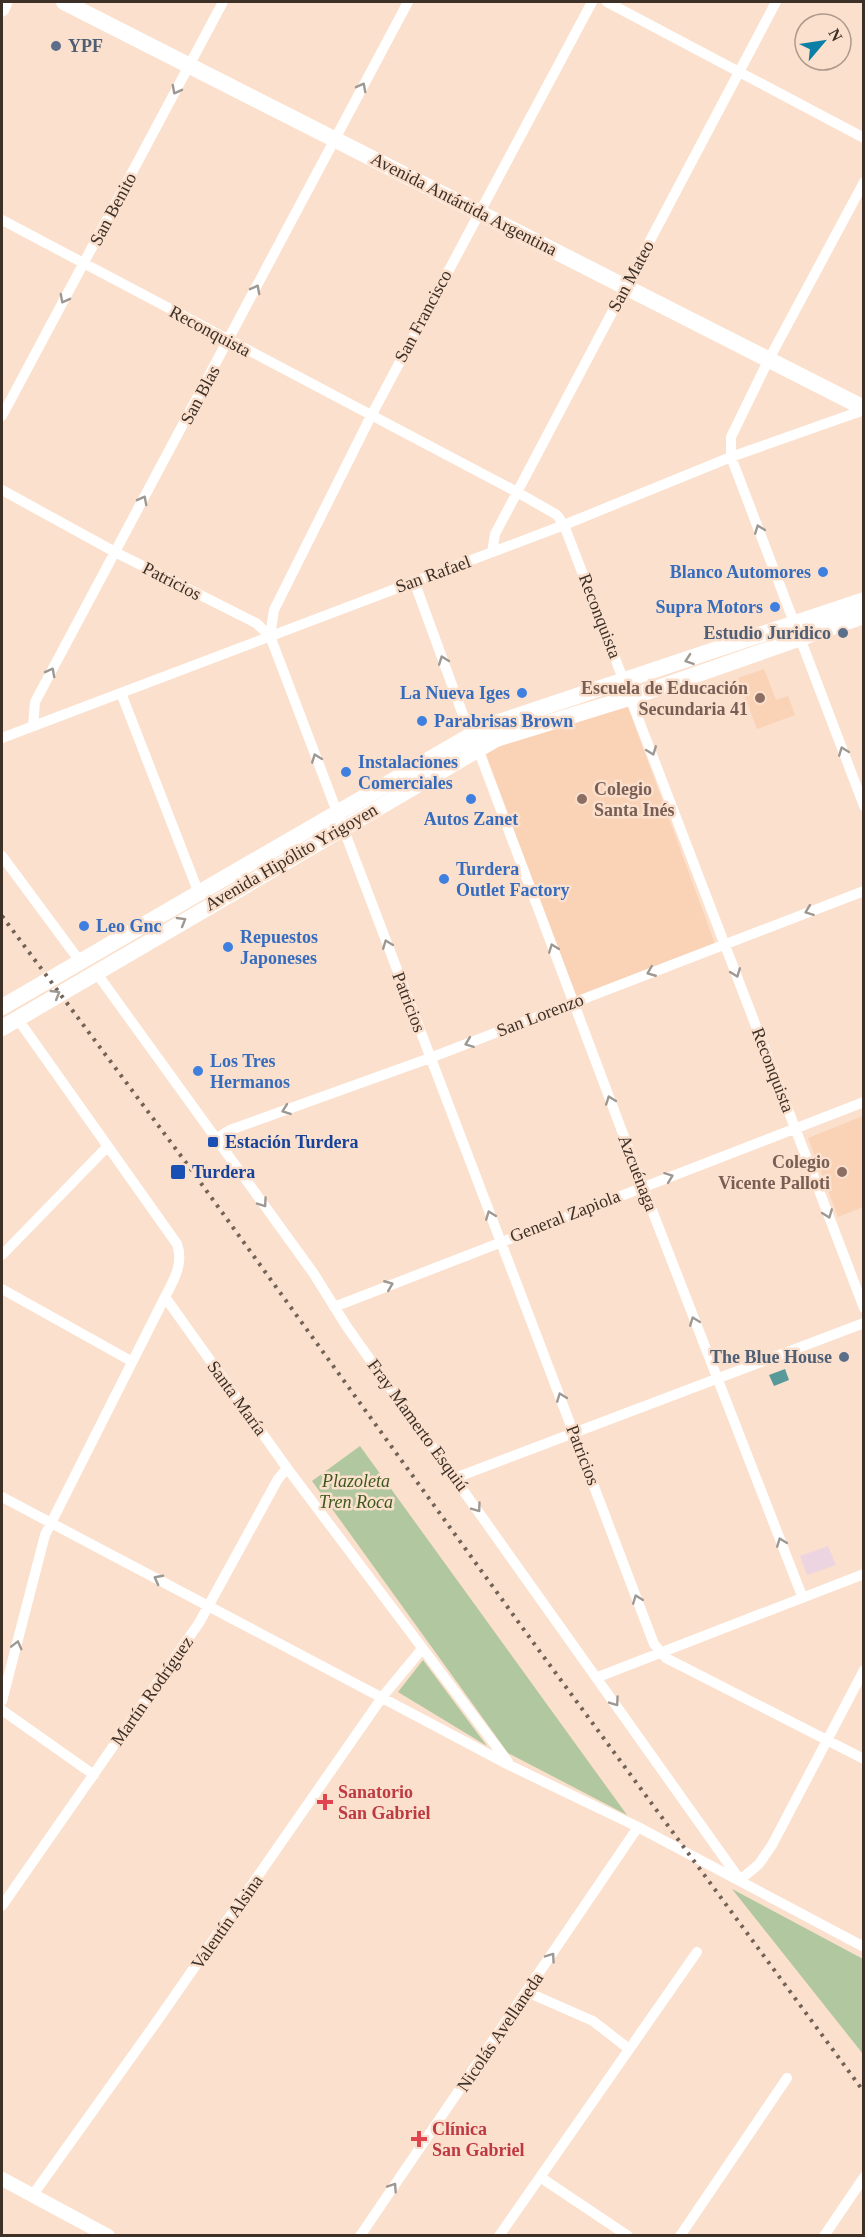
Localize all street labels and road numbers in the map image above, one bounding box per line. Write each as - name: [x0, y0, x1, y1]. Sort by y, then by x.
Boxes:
- street label: Avenida Antártida Argentina: [368, 148, 560, 260]
- street label: San Benito: [86, 169, 140, 249]
- street label: San Mateo: [604, 237, 658, 315]
- street label: San Francisco: [390, 267, 456, 365]
- street label: Reconquista: [166, 301, 254, 361]
- street label: San Blas: [176, 362, 224, 428]
- street label: San Rafael: [393, 551, 473, 597]
- street label: Patricios: [139, 558, 205, 604]
- street label: Reconquista: [575, 571, 625, 661]
- street label: Avenida Hipólito Yrigoyen: [201, 799, 381, 915]
- street label: Patricios: [388, 969, 430, 1035]
- street label: San Lorenzo: [494, 989, 586, 1041]
- street label: Reconquista: [748, 1025, 798, 1115]
- street label: Azcuénaga: [614, 1132, 662, 1214]
- street label: General Zapiola: [507, 1186, 623, 1246]
- street label: Fray Mamerto Esquiú: [363, 1355, 473, 1495]
- street label: Santa María: [203, 1357, 271, 1439]
- street label: Patricios: [562, 1422, 604, 1488]
- street label: Martín Rodríguez: [107, 1633, 197, 1749]
- street label: Valentín Alsina: [187, 1871, 267, 1973]
- street label: Nicolás Avellaneda: [453, 1969, 547, 2095]

